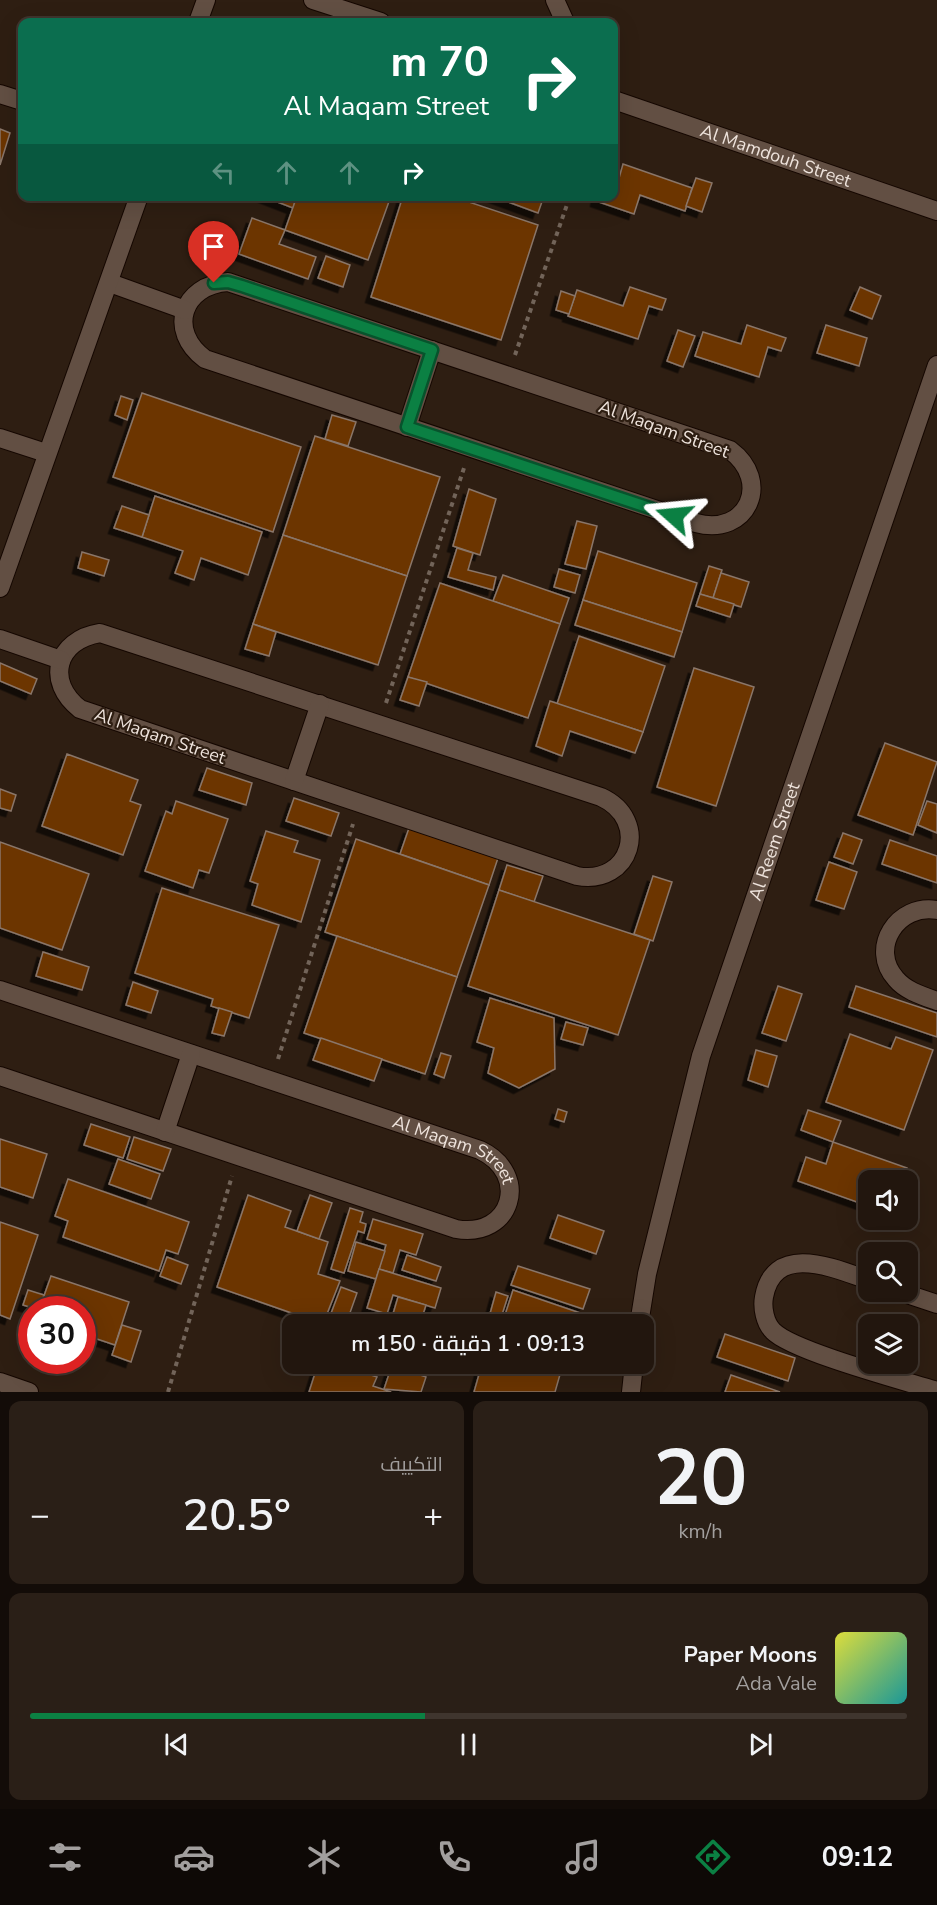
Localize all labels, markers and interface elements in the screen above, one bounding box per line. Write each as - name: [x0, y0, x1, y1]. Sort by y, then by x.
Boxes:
- text: 70 m: [390, 34, 489, 91]
- icon: right: [510, 42, 588, 120]
- text: Al Maqam Street: [283, 88, 489, 125]
- street label: Al Mamdouh Street: [697, 119, 855, 193]
- icon: left: [207, 156, 240, 189]
- icon: ahead: [270, 156, 303, 189]
- icon: ahead: [333, 156, 366, 189]
- icon: right: [396, 156, 429, 189]
- pin: [188, 221, 239, 283]
- icon: arrive: [197, 230, 230, 263]
- street label: Al Maqam Street: [595, 394, 733, 464]
- position arrow: [642, 484, 706, 548]
- street label: Al Maqam Street: [91, 702, 229, 770]
- street label: Al Reem Street: [743, 779, 806, 904]
- street label: Al Maqam Street: [389, 1110, 521, 1187]
- map controls: [858, 1170, 918, 1374]
- button: sound: [858, 1170, 918, 1230]
- button: search: [858, 1242, 918, 1302]
- speed limit sign: 30: [18, 1296, 96, 1374]
- button: layers: [858, 1314, 918, 1374]
- text: 09:13 · 1 دقيقة · 150 m: [351, 1329, 585, 1359]
- text: 20: [654, 1425, 747, 1532]
- text: التكييف: [380, 1451, 443, 1478]
- text: 20.5°: [182, 1485, 291, 1546]
- text: −: [30, 1493, 50, 1538]
- text: +: [423, 1493, 443, 1538]
- text: km/h: [678, 1518, 723, 1545]
- text: Paper Moons: [683, 1640, 817, 1670]
- text: Ada Vale: [735, 1670, 817, 1697]
- icon: previous: [160, 1728, 193, 1761]
- icon: pause: [452, 1728, 485, 1761]
- icon: next: [744, 1728, 777, 1761]
- icon: filters: [44, 1836, 86, 1878]
- icon: car: [173, 1836, 215, 1878]
- icon: climate: [303, 1836, 345, 1878]
- icon: phone: [433, 1836, 475, 1878]
- icon: music: [562, 1836, 604, 1878]
- icon: directions: [692, 1836, 734, 1878]
- text: 09:12: [822, 1839, 893, 1876]

